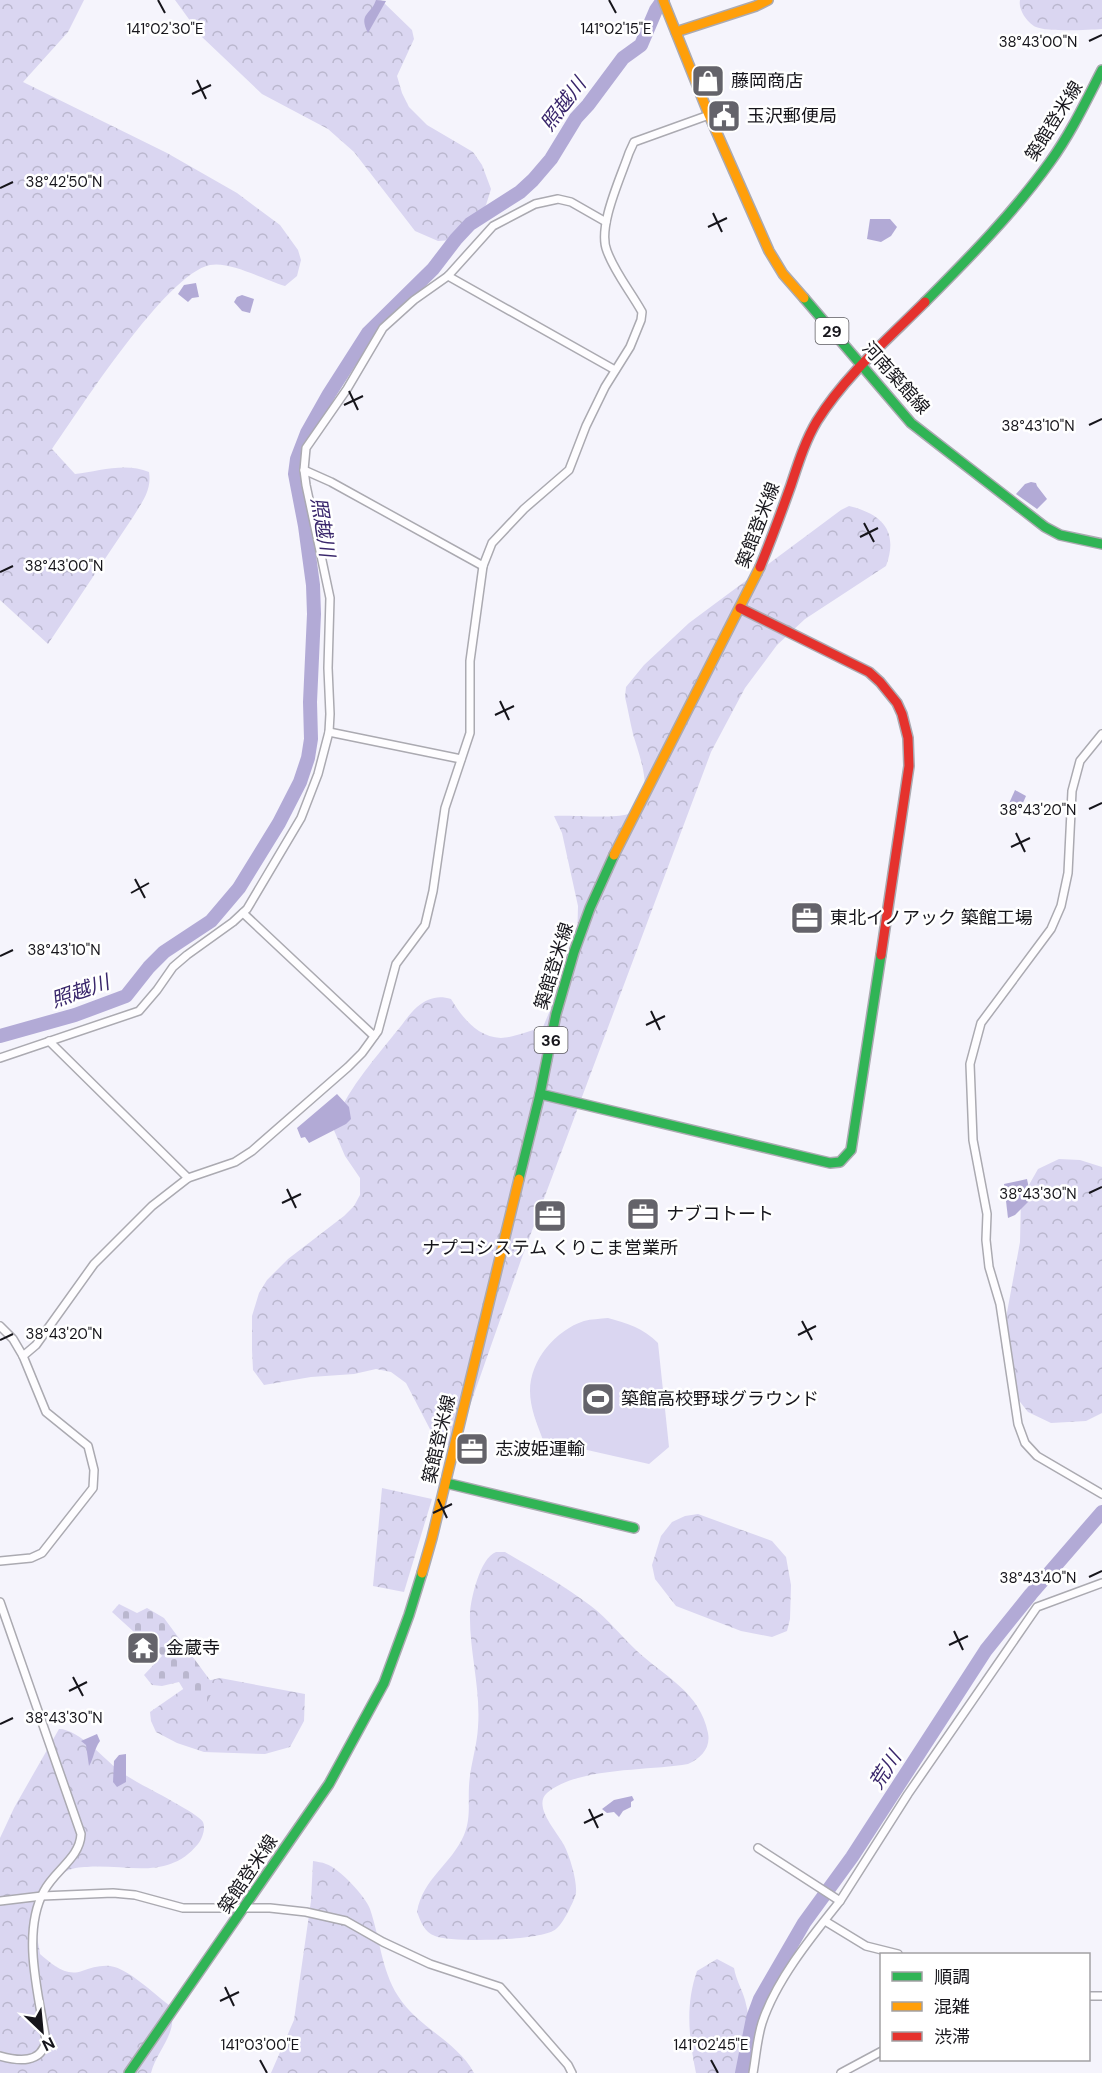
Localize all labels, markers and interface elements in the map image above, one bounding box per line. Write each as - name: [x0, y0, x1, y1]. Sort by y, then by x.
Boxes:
- text: 141°02'30"E: [127, 19, 203, 39]
- text: 141°02'15"E: [580, 19, 652, 39]
- text: 38°43'00"N: [999, 32, 1077, 52]
- shop icon: 藤岡商店: [690, 63, 726, 99]
- place label: 藤岡商店: [731, 69, 803, 93]
- water label: 照越川: [535, 71, 593, 136]
- street label: 築館登米線: [1020, 76, 1088, 166]
- public building icon: 玉沢郵便局: [706, 98, 742, 134]
- place label: 玉沢郵便局: [747, 104, 837, 128]
- text: 38°42'50"N: [26, 172, 102, 192]
- road number: 29: [816, 318, 848, 344]
- street label: 河南築館線: [857, 337, 935, 419]
- text: 38°43'10"N: [1001, 416, 1075, 436]
- street label: 築館登米線: [731, 479, 785, 571]
- water label: 照越川: [305, 495, 341, 561]
- text: 38°43'00"N: [25, 556, 103, 576]
- text: 38°43'20"N: [1000, 800, 1076, 820]
- office icon: 東北イノアック 築館工場: [789, 900, 825, 936]
- place label: 東北イノアック 築館工場: [830, 906, 1033, 930]
- street label: 築館登米線: [529, 919, 579, 1013]
- text: 38°43'10"N: [27, 940, 101, 960]
- water label: 照越川: [47, 968, 114, 1013]
- road number: 36: [534, 1027, 568, 1053]
- text: 38°43'30"N: [999, 1184, 1077, 1204]
- office icon: ナブコトート: [625, 1196, 661, 1232]
- office icon: ナプコシステム くりこま営業所: [532, 1198, 568, 1234]
- place label: ナブコトート: [666, 1202, 774, 1226]
- place label: ナプコシステム くりこま営業所: [422, 1236, 678, 1260]
- text: 38°43'20"N: [26, 1324, 102, 1344]
- sports icon: 築館高校野球グラウンド: [580, 1381, 616, 1417]
- place label: 築館高校野球グラウンド: [621, 1387, 819, 1411]
- street label: 築館登米線: [417, 1392, 461, 1486]
- office icon: 志波姫運輸: [454, 1431, 490, 1467]
- place label: 志波姫運輸: [495, 1437, 585, 1461]
- text: 38°43'40"N: [1000, 1568, 1076, 1588]
- temple icon: 金蔵寺: [125, 1630, 161, 1666]
- place label: 金蔵寺: [166, 1636, 220, 1660]
- text: 38°43'30"N: [25, 1708, 103, 1728]
- water label: 荒川: [863, 1744, 908, 1794]
- street label: 築館登米線: [213, 1830, 283, 1918]
- legend: [880, 1953, 1090, 2061]
- text: 順調: [934, 1965, 970, 1989]
- text: 混雑: [934, 1995, 970, 2019]
- north arrow: [12, 2001, 72, 2061]
- text: 渋滞: [934, 2025, 970, 2049]
- text: N: [39, 2032, 58, 2056]
- text: 141°03'00"E: [221, 2035, 299, 2055]
- text: 141°02'45"E: [674, 2035, 748, 2055]

